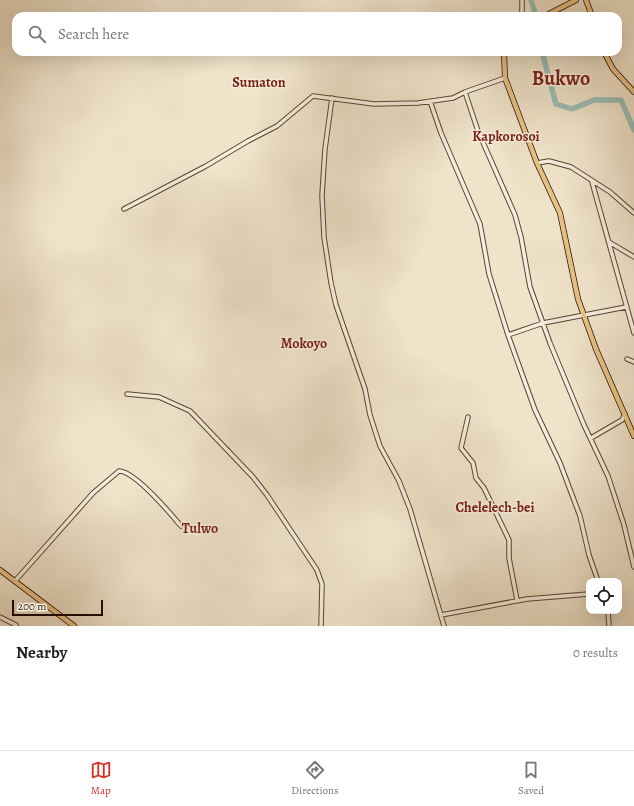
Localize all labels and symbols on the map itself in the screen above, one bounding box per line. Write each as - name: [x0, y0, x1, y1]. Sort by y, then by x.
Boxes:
- district label: Bukwo: [532, 65, 590, 92]
- district label: Sumaton: [232, 73, 286, 92]
- district label: Kapkorosoi: [472, 127, 540, 146]
- district label: Mokoyo: [281, 334, 327, 353]
- district label: Chelelech-bei: [455, 498, 535, 517]
- district label: Tulwo: [182, 519, 218, 538]
- scale bar: [12, 598, 103, 617]

